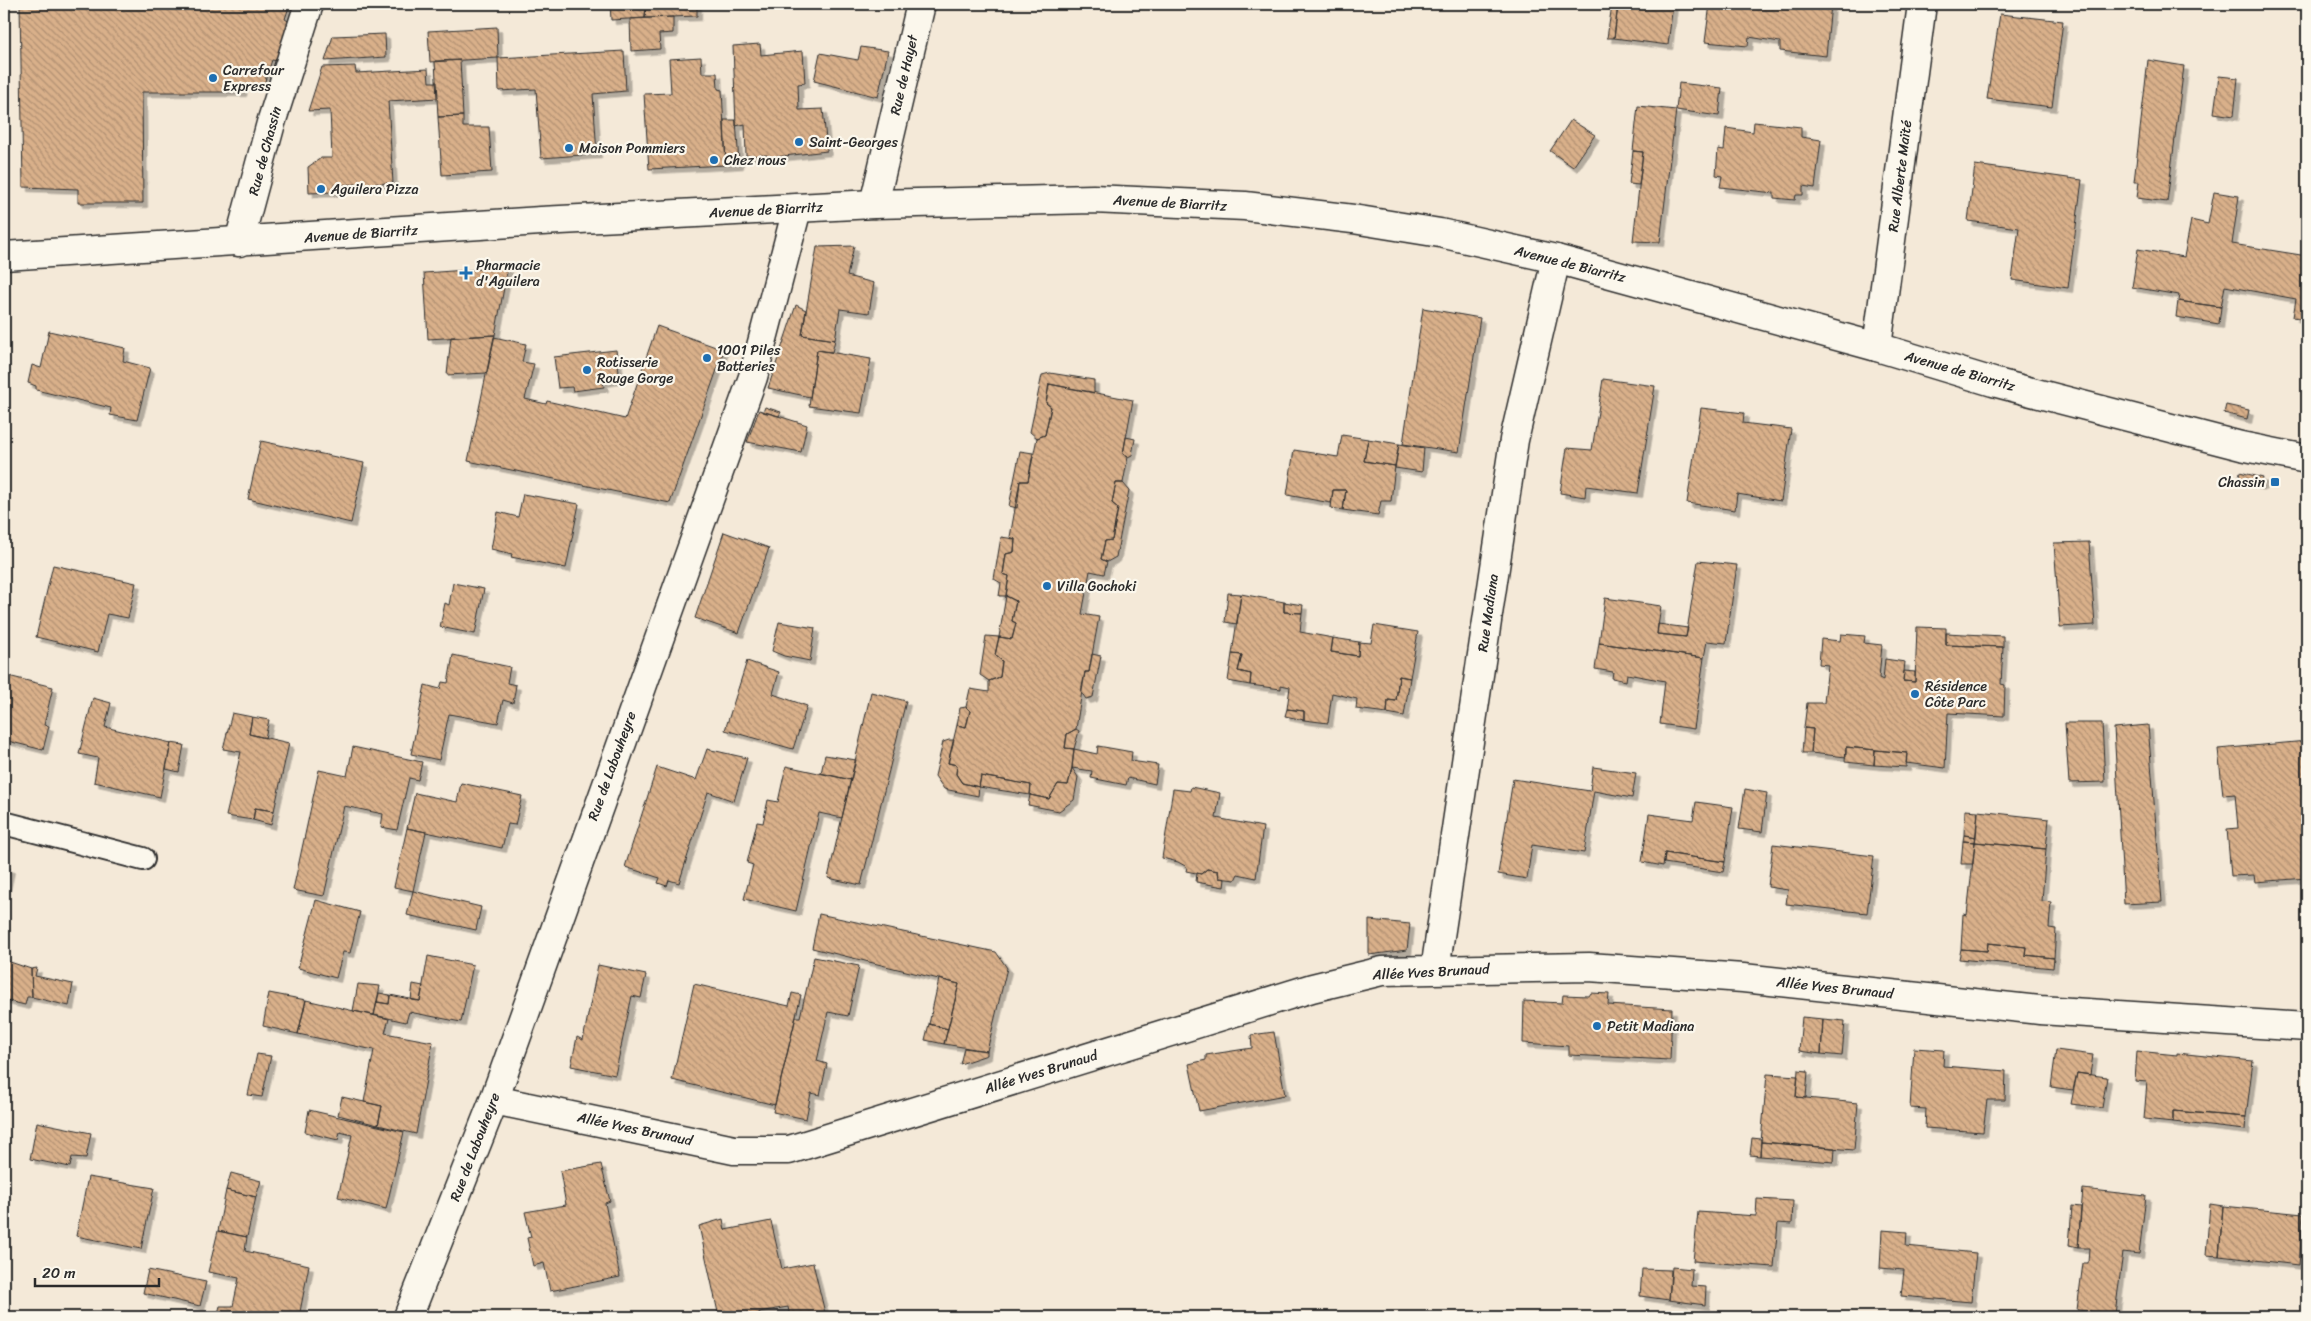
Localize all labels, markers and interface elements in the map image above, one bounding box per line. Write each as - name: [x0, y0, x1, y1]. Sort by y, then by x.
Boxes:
- street label: Rue de Hayet: [883, 31, 926, 118]
- place label: Carrefour Express: [223, 58, 285, 99]
- marker: Carrefour Express: [207, 72, 219, 84]
- street label: Rue de Chassin: [241, 103, 289, 198]
- street label: Rue Alberte Maïté: [1881, 119, 1919, 233]
- place label: Saint-Georges: [809, 130, 898, 155]
- place label: Maison Pommiers: [579, 136, 685, 161]
- marker: Saint-Georges: [793, 136, 805, 148]
- marker: Maison Pommiers: [563, 142, 575, 154]
- place label: Chez nous: [724, 148, 787, 173]
- marker: Chez nous: [708, 154, 720, 166]
- place label: Aguilera Pizza: [330, 177, 418, 202]
- marker: Aguilera Pizza: [315, 183, 327, 195]
- street label: Avenue de Biarritz: [1111, 187, 1228, 218]
- street label: Avenue de Biarritz: [707, 195, 824, 226]
- street label: Avenue de Biarritz: [302, 218, 419, 251]
- street label: Avenue de Biarritz: [1511, 238, 1629, 290]
- place label: Pharmacie d'Aguilera: [476, 253, 540, 294]
- marker: Pharmacie d'Aguilera: [460, 267, 472, 279]
- place label: 1001 Piles Batteries: [717, 338, 781, 379]
- street label: Avenue de Biarritz: [1901, 343, 2019, 399]
- place label: Rotisserie Rouge Gorge: [597, 350, 673, 391]
- marker: 1001 Piles Batteries: [701, 352, 713, 364]
- marker: Rotisserie Rouge Gorge: [581, 364, 593, 376]
- place label: Chassin: [2218, 470, 2265, 495]
- marker: Chassin: [2269, 476, 2281, 488]
- street label: Rue Madiana: [1470, 572, 1506, 654]
- place label: Villa Gochoki: [1057, 574, 1137, 599]
- marker: Villa Gochoki: [1041, 580, 1053, 592]
- place label: Résidence Côte Parc: [1925, 674, 1987, 715]
- marker: Résidence Côte Parc: [1909, 688, 1921, 700]
- street label: Rue de Labouheyre: [581, 708, 643, 824]
- street label: Allée Yves Brunaud: [1371, 956, 1492, 988]
- street label: Allée Yves Brunaud: [1774, 969, 1896, 1007]
- place label: Petit Madiana: [1607, 1014, 1694, 1039]
- marker: Petit Madiana: [1591, 1020, 1603, 1032]
- street label: Allée Yves Brunaud: [980, 1042, 1102, 1101]
- street label: Rue de Labouheyre: [443, 1089, 507, 1205]
- street label: Allée Yves Brunaud: [574, 1104, 696, 1154]
- scale bar: [35, 1256, 159, 1288]
- text: 20 m: [42, 1260, 76, 1286]

